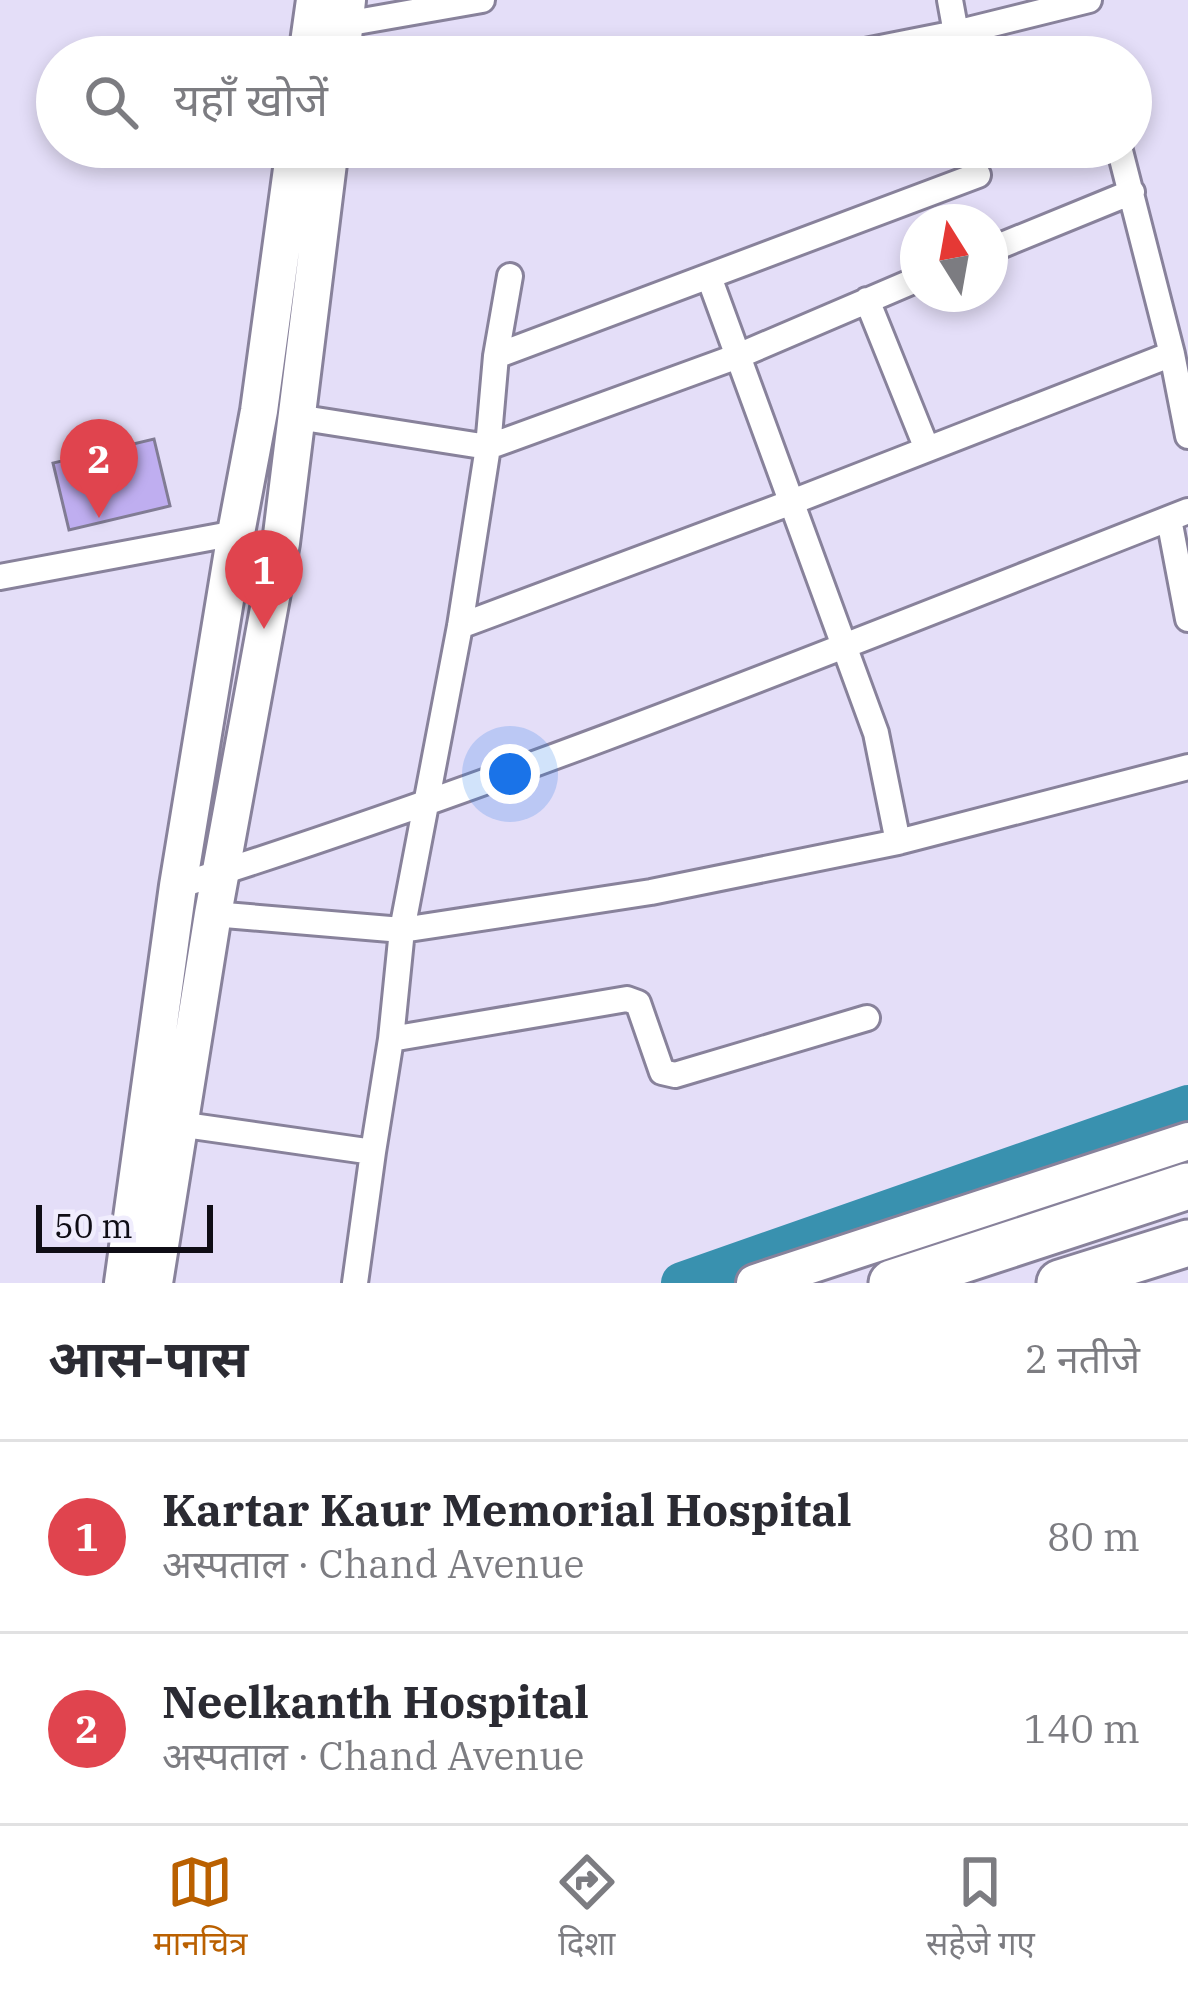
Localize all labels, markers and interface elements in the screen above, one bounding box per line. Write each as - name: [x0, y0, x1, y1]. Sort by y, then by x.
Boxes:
- search box: [36, 36, 1152, 168]
- icon: search: [78, 69, 144, 135]
- text: यहाँ खोजें: [174, 70, 328, 128]
- north arrow: [900, 204, 1008, 312]
- pin: 2: [60, 419, 138, 518]
- pin: 1: [225, 530, 303, 629]
- your location: [480, 744, 540, 804]
- scale bar: [36, 1199, 213, 1252]
- text: 50 m: [54, 1204, 133, 1247]
- text: आस-पास: [48, 1325, 248, 1391]
- text: 2 नतीजे: [1025, 1333, 1140, 1384]
- text: Kartar Kaur Memorial Hospital: [162, 1480, 852, 1538]
- text: 1: [75, 1511, 99, 1562]
- text: 80 m: [1047, 1511, 1140, 1562]
- text: अस्पताल · Chand Avenue: [162, 1538, 584, 1589]
- text: Neelkanth Hospital: [162, 1672, 589, 1730]
- text: 2: [75, 1703, 99, 1754]
- text: 140 m: [1024, 1703, 1140, 1754]
- text: अस्पताल · Chand Avenue: [162, 1730, 584, 1781]
- tab: मानचित्र: [153, 1849, 247, 1968]
- tab: दिशा: [554, 1849, 620, 1968]
- tab: सहेजे गए: [926, 1849, 1035, 1968]

